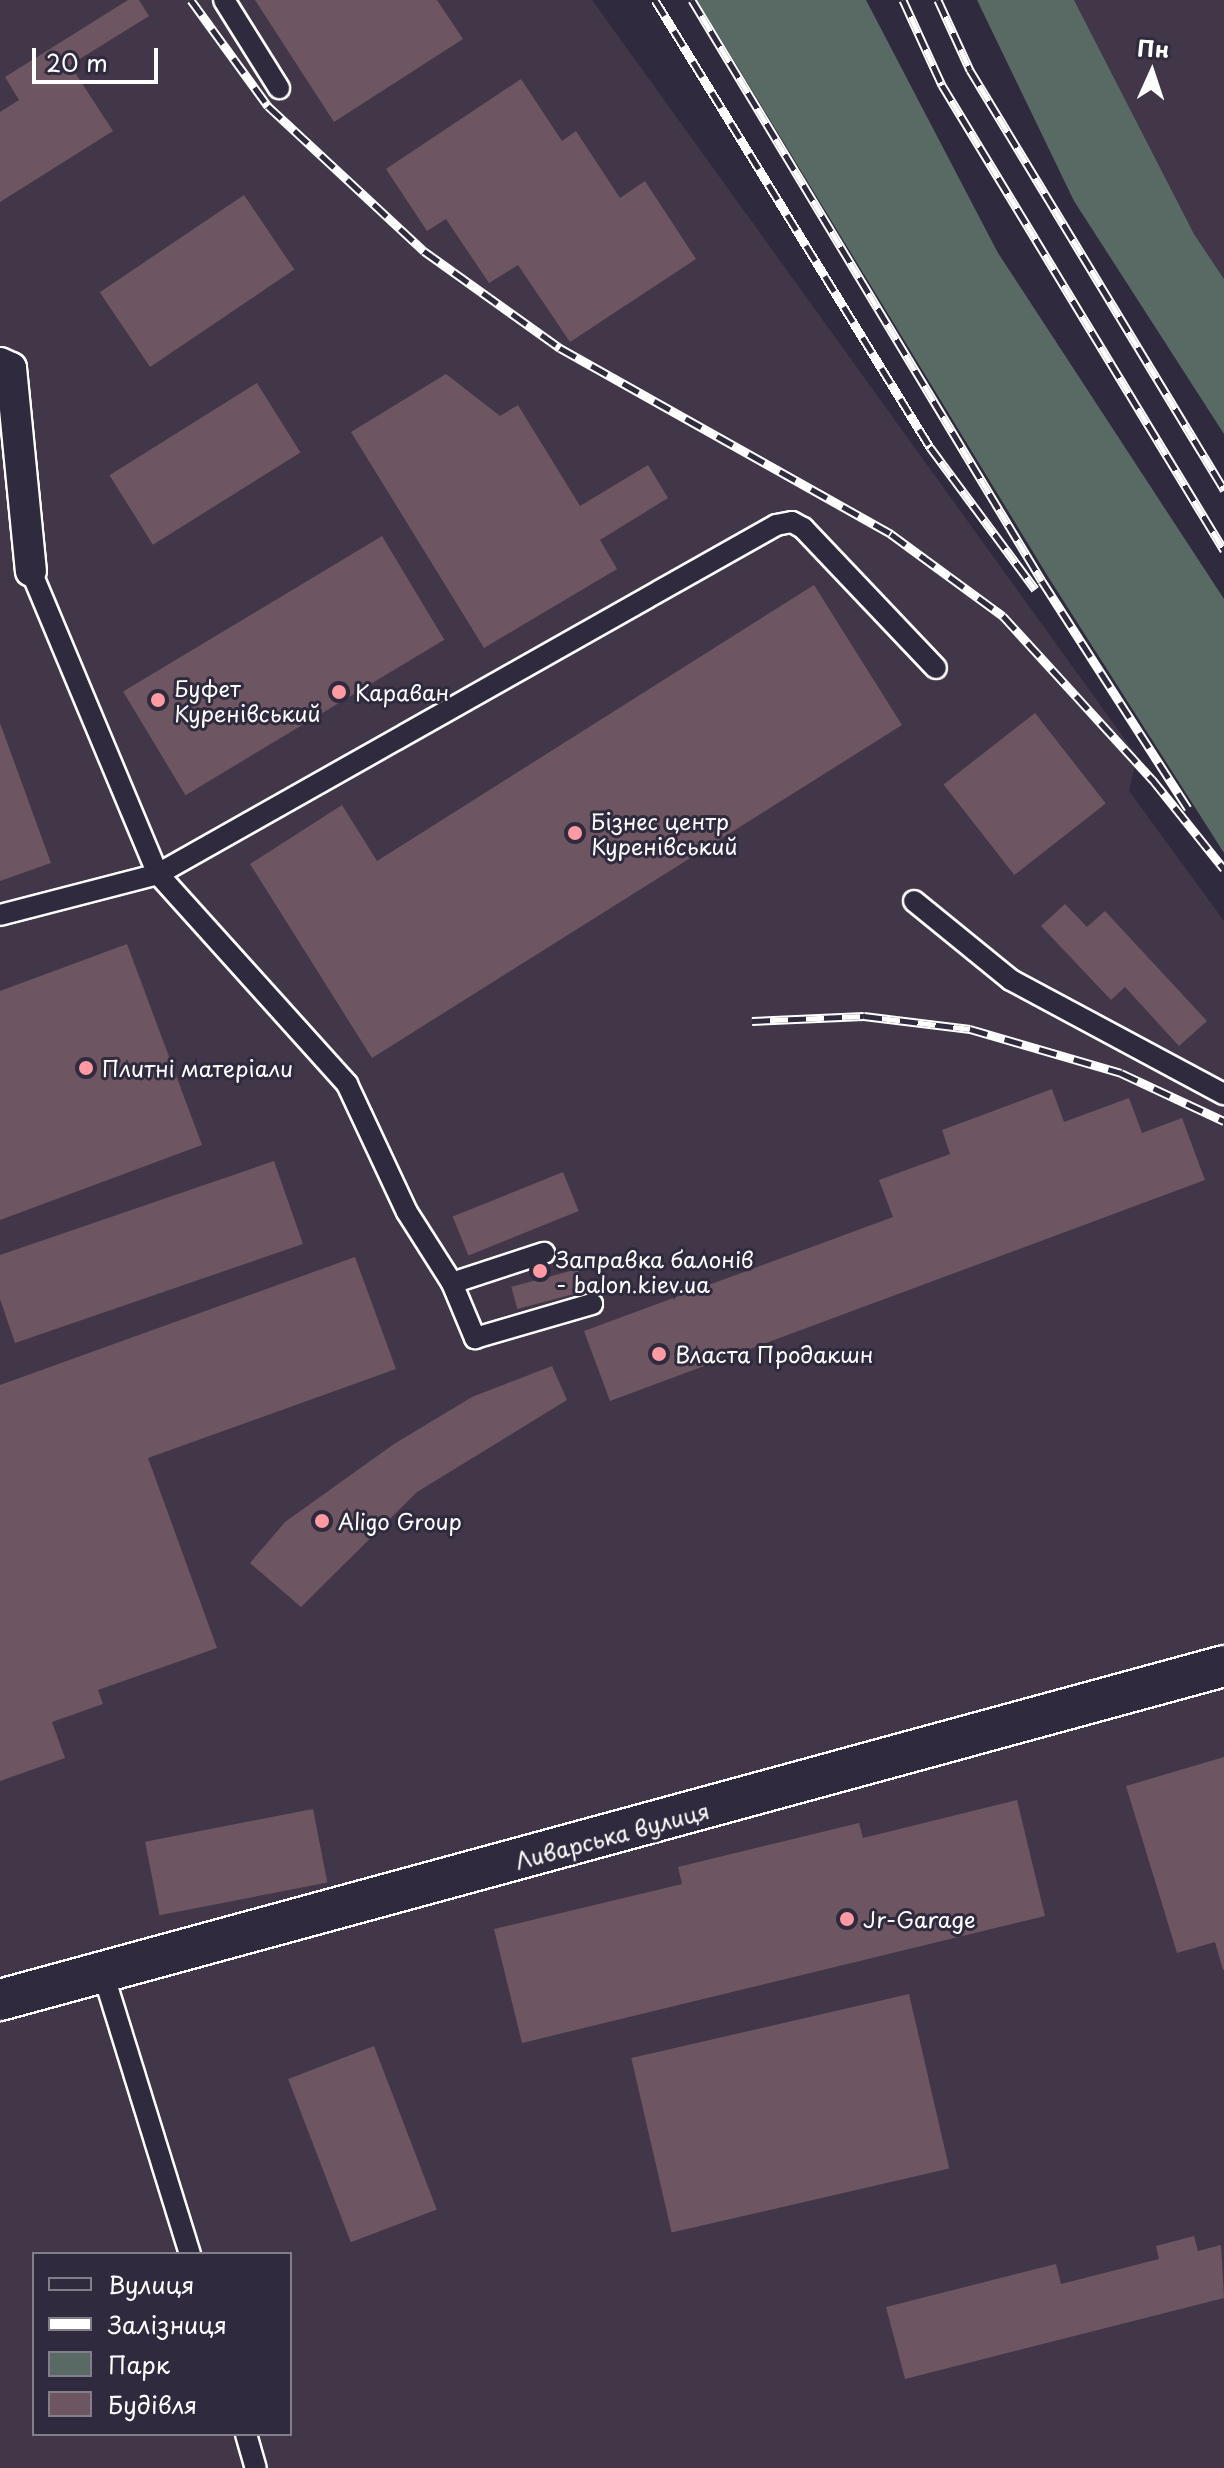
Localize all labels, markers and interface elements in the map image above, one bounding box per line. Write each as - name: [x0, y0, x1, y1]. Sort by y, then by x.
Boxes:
- text: Пн: [1136, 30, 1170, 65]
- scale bar: [36, 32, 162, 82]
- north arrow: [1112, 32, 1192, 112]
- text: 20 m: [46, 44, 108, 80]
- place label: Буфет Куренівський: [174, 674, 320, 726]
- place label: Караван: [355, 679, 449, 705]
- marker: Караван: [330, 683, 348, 701]
- marker: Буфет Куренівський: [149, 691, 167, 709]
- place label: Бізнес центр Куренівський: [591, 807, 737, 858]
- marker: Бізнес центр Куренівський: [566, 824, 584, 842]
- place label: Плитні матеріали: [102, 1055, 294, 1081]
- marker: Плитні матеріали: [77, 1059, 95, 1077]
- place label: Заправка балонів - balon.kiev.ua: [556, 1245, 755, 1296]
- marker: Заправка балонів - balon.kiev.ua: [531, 1262, 549, 1280]
- place label: Власта Продакшн: [675, 1341, 874, 1367]
- marker: Власта Продакшн: [650, 1345, 668, 1363]
- place label: Aligo Group: [338, 1508, 464, 1534]
- marker: Aligo Group: [313, 1512, 331, 1530]
- street label: Ливарська вулиця: [512, 1796, 712, 1874]
- place label: Jr-Garage: [863, 1906, 976, 1932]
- marker: Jr-Garage: [838, 1910, 856, 1928]
- legend: [32, 2252, 292, 2436]
- text: Вулиця: [108, 2266, 194, 2302]
- text: Залізниця: [108, 2306, 227, 2342]
- text: Парк: [108, 2346, 170, 2382]
- text: Будівля: [108, 2386, 197, 2422]

